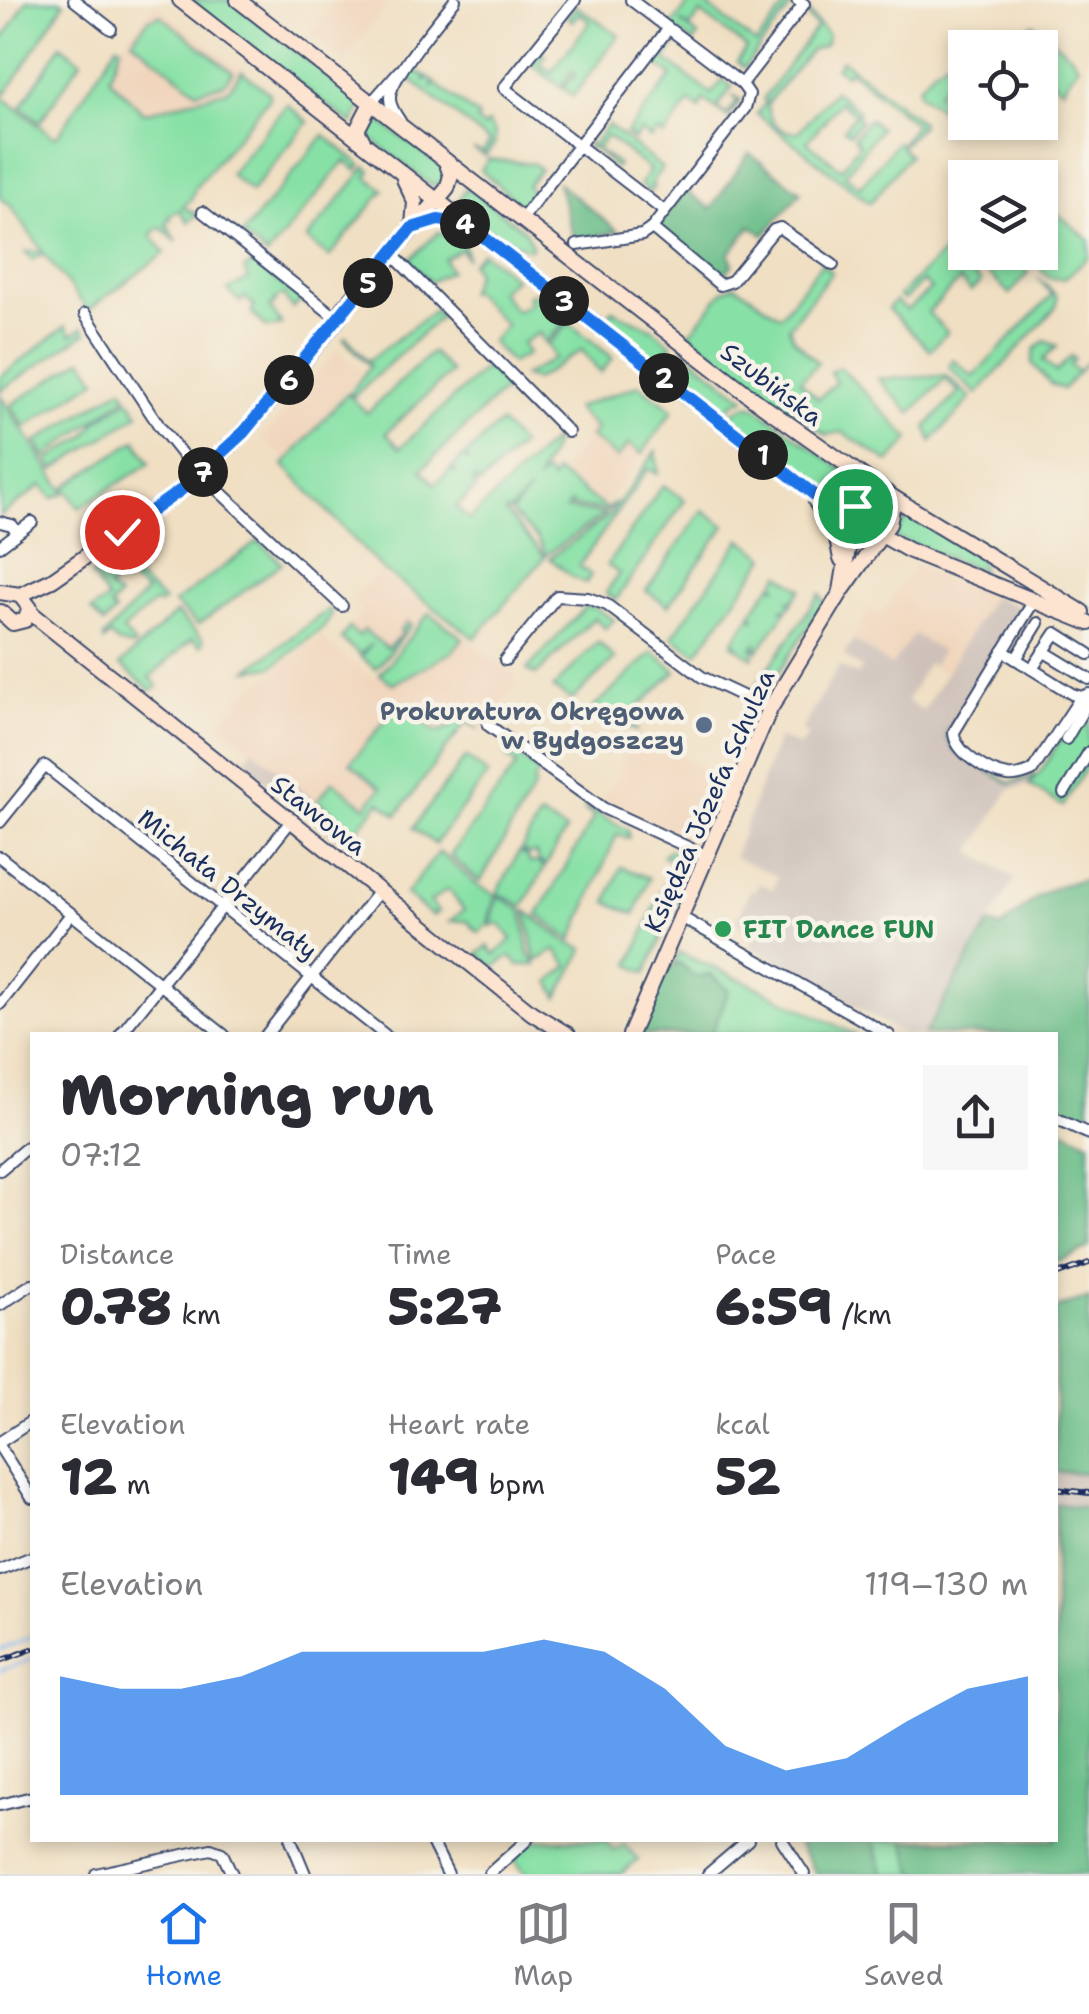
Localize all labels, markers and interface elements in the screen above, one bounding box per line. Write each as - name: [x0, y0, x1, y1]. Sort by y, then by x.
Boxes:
- map controls: [948, 30, 1058, 270]
- button: locate: [948, 30, 1058, 140]
- button: layers: [948, 160, 1058, 270]
- pin: 4: [440, 199, 490, 249]
- text: 4: [455, 205, 475, 243]
- pin: 5: [343, 258, 393, 308]
- text: 5: [359, 264, 377, 302]
- pin: 3: [539, 276, 589, 326]
- text: 3: [554, 282, 574, 320]
- street label: Szubińska: [714, 334, 830, 434]
- pin: 2: [639, 353, 689, 403]
- pin: 6: [264, 355, 314, 405]
- text: 2: [654, 359, 674, 397]
- text: 6: [279, 361, 299, 399]
- pin: 1: [738, 430, 788, 480]
- text: 1: [757, 436, 769, 474]
- pin: 7: [178, 447, 228, 497]
- text: 7: [193, 453, 213, 491]
- pin: [813, 464, 898, 549]
- icon: arrive: [828, 479, 883, 534]
- pin: [80, 490, 165, 575]
- icon: check: [95, 505, 150, 560]
- street label: Księdza Józefa Schulza: [636, 664, 783, 938]
- place label: Prokuratura Okręgowa w Bydgoszczy: [380, 694, 684, 757]
- marker: Prokuratura Okręgowa w Bydgoszczy: [693, 714, 715, 736]
- street label: Stawowa: [264, 767, 374, 863]
- street label: Michała Drzymały: [131, 801, 325, 967]
- place label: FIT Dance FUN: [743, 912, 935, 946]
- marker: FIT Dance FUN: [712, 918, 734, 940]
- text: Morning run: [60, 1058, 434, 1132]
- button: share: [923, 1065, 1028, 1170]
- text: 07:12: [60, 1133, 143, 1176]
- text: Distance: [60, 1235, 175, 1273]
- text: Time: [388, 1235, 452, 1273]
- text: Pace: [715, 1235, 777, 1273]
- text: 0.78: [60, 1273, 172, 1340]
- text: 5:27: [388, 1273, 502, 1340]
- text: 6:59: [715, 1273, 832, 1340]
- text: km: [172, 1295, 221, 1333]
- text: /km: [832, 1295, 892, 1333]
- text: Elevation: [60, 1405, 185, 1443]
- text: Heart rate: [388, 1405, 530, 1443]
- text: kcal: [715, 1405, 770, 1443]
- text: 12: [60, 1443, 117, 1510]
- text: 149: [388, 1443, 479, 1510]
- text: 52: [715, 1443, 781, 1510]
- text: m: [117, 1465, 151, 1503]
- text: bpm: [479, 1465, 545, 1503]
- text: Elevation: [60, 1562, 203, 1605]
- text: 119–130 m: [864, 1562, 1028, 1605]
- tab: Home: [145, 1896, 222, 1994]
- tab: Map: [513, 1896, 573, 1994]
- tab: Saved: [864, 1896, 944, 1994]

